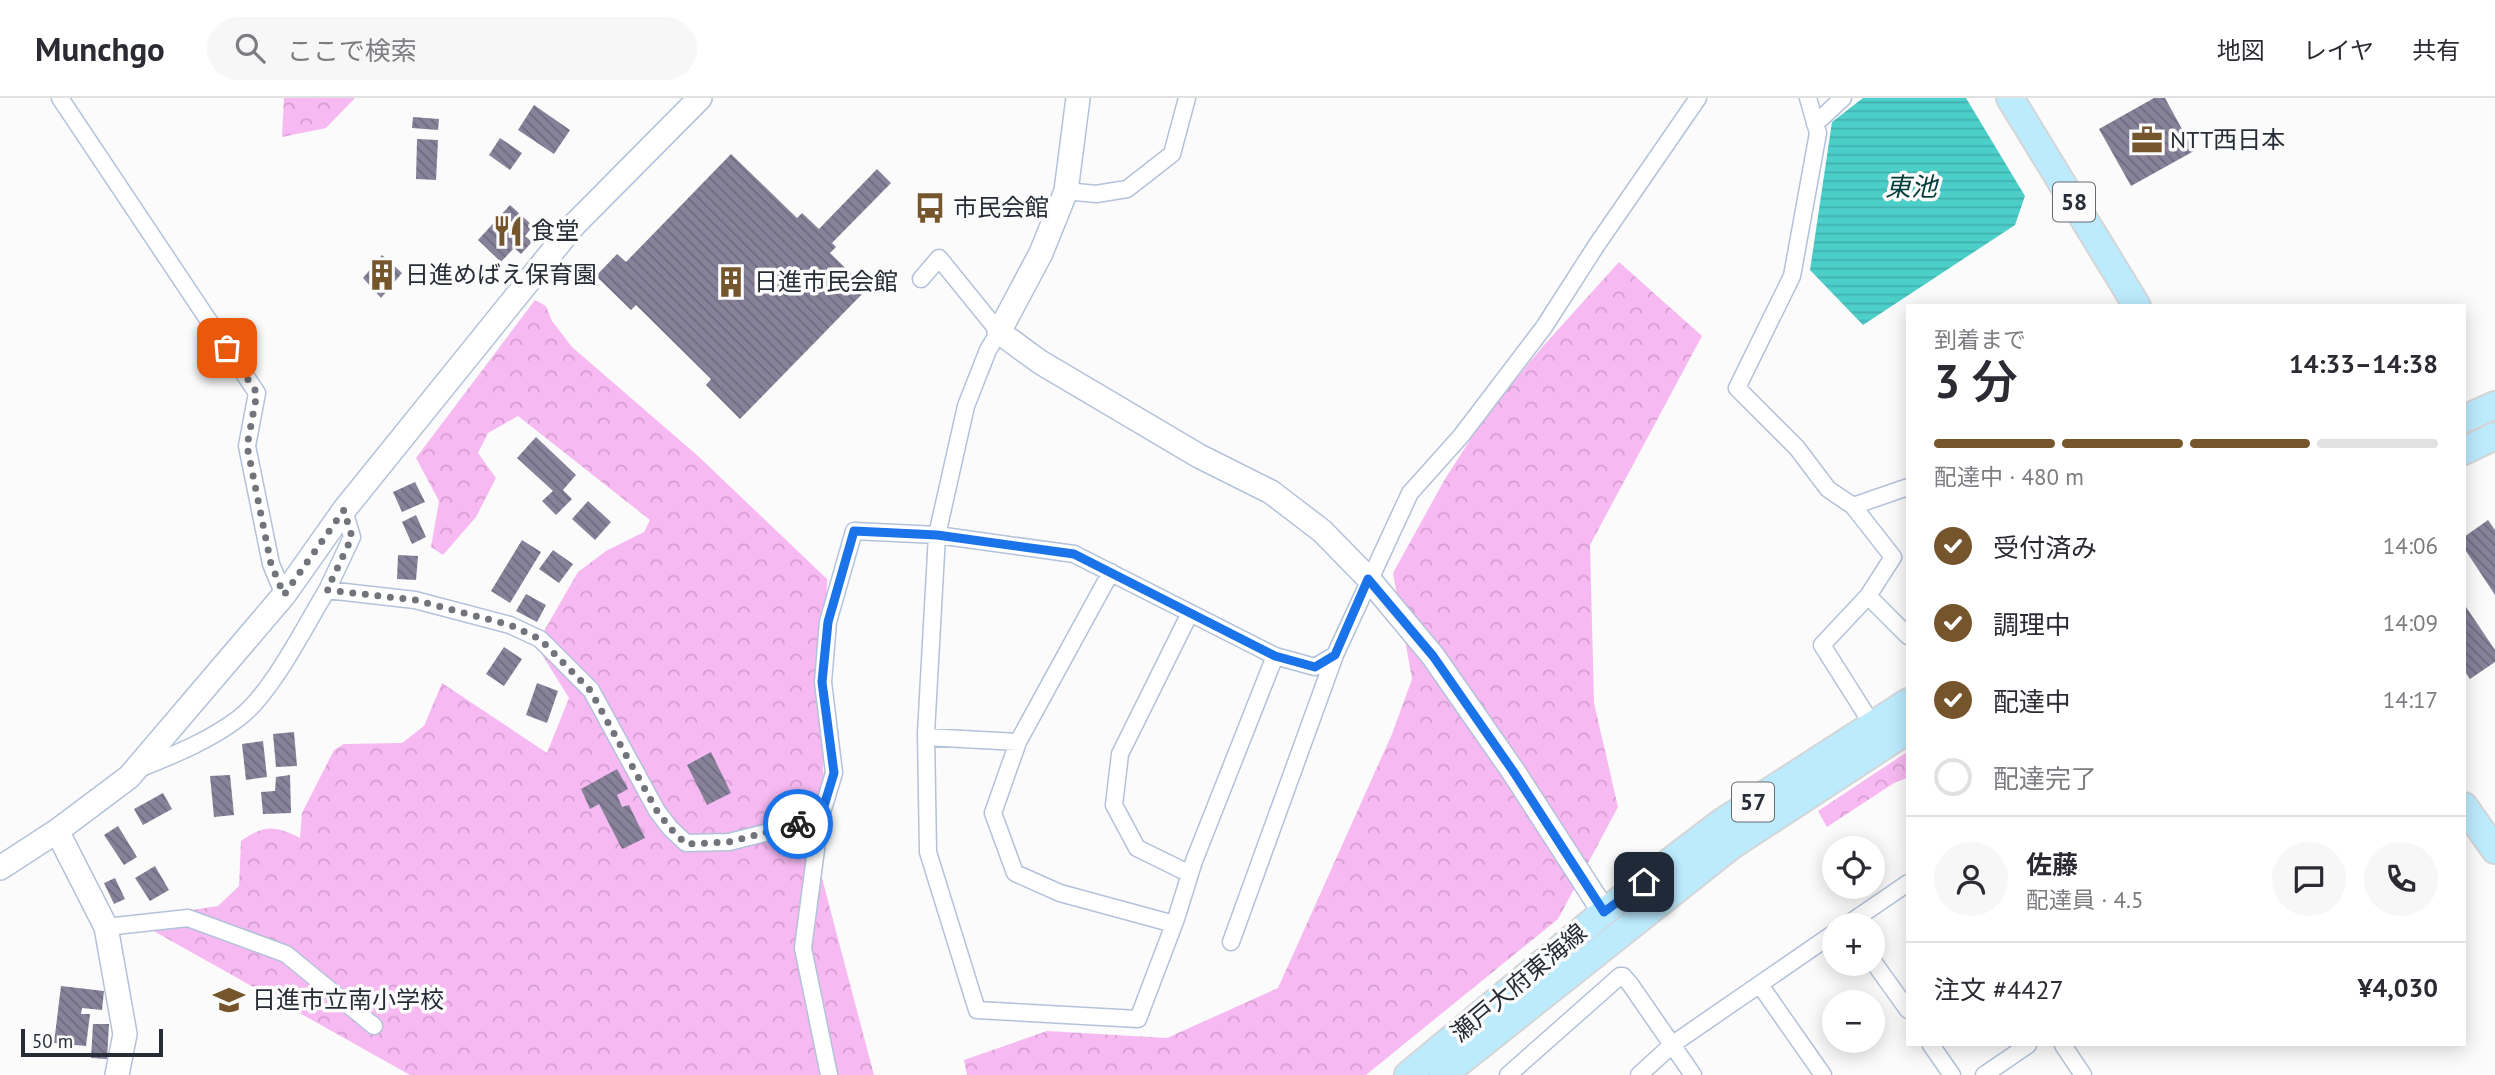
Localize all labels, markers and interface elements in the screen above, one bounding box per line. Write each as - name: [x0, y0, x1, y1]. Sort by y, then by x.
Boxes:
- search box: [207, 17, 697, 80]
- text: Munchgo: [35, 27, 165, 70]
- icon: search: [231, 29, 269, 67]
- text: ここで検索: [287, 34, 417, 67]
- text: 地図: [2217, 35, 2265, 66]
- text: レイヤ: [2303, 35, 2374, 66]
- text: 共有: [2412, 35, 2460, 66]
- office icon: NTT西日本: [2130, 123, 2164, 157]
- place label: NTT西日本: [2170, 124, 2285, 155]
- water label: 東池: [1885, 170, 1940, 203]
- road number: 58: [2053, 183, 2095, 222]
- bus stop icon: 市民会館: [913, 191, 947, 225]
- place label: 市民会館: [953, 192, 1049, 223]
- restaurant icon: 食堂: [491, 214, 525, 248]
- place label: 食堂: [531, 215, 579, 246]
- building icon: 日進めばえ保育園: [365, 258, 399, 292]
- place label: 日進めばえ保育園: [405, 259, 597, 290]
- building icon: 日進市民会館: [714, 265, 748, 299]
- place label: 日進市民会館: [754, 266, 898, 297]
- pin: [197, 318, 257, 378]
- text: 到着まで: [1934, 325, 2026, 354]
- icon: bag: [208, 329, 246, 367]
- text: 14:33–14:38: [2289, 347, 2438, 380]
- text: 3 分: [1934, 351, 2018, 411]
- text: 配達中 · 480 m: [1934, 462, 2084, 491]
- icon: check: [1934, 527, 1972, 565]
- text: 受付済み: [1993, 531, 2097, 564]
- text: 14:06: [2383, 531, 2438, 560]
- icon: check: [1934, 604, 1972, 642]
- text: 調理中: [1993, 608, 2071, 641]
- text: 14:09: [2383, 608, 2438, 637]
- icon: check: [1934, 681, 1972, 719]
- text: 配達中: [1993, 685, 2071, 718]
- text: 14:17: [2383, 685, 2438, 714]
- text: 配達完了: [1993, 762, 2097, 795]
- road number: 57: [1732, 782, 1774, 822]
- courier: [763, 789, 833, 859]
- icon: bike: [779, 805, 817, 843]
- map controls: [1822, 836, 1885, 1053]
- button: locate: [1822, 836, 1885, 899]
- button: person: [1934, 842, 2008, 916]
- button: chat: [2272, 842, 2346, 916]
- button: phone: [2364, 842, 2438, 916]
- text: 佐藤: [2026, 848, 2078, 881]
- pin: [1614, 852, 1674, 912]
- icon: home: [1625, 863, 1663, 901]
- text: 配達員 · 4.5: [2026, 885, 2143, 914]
- button: +: [1822, 913, 1885, 976]
- street label: 瀬戸大府東海線: [1444, 917, 1593, 1048]
- text: ¥4,030: [2358, 971, 2438, 1004]
- text: 注文 #4427: [1934, 973, 2064, 1006]
- school or university icon: 日進市立南小学校: [212, 983, 246, 1017]
- place label: 日進市立南小学校: [252, 984, 444, 1015]
- button: −: [1822, 990, 1885, 1053]
- scale bar: [21, 1026, 163, 1058]
- text: 50 m: [32, 1029, 73, 1053]

